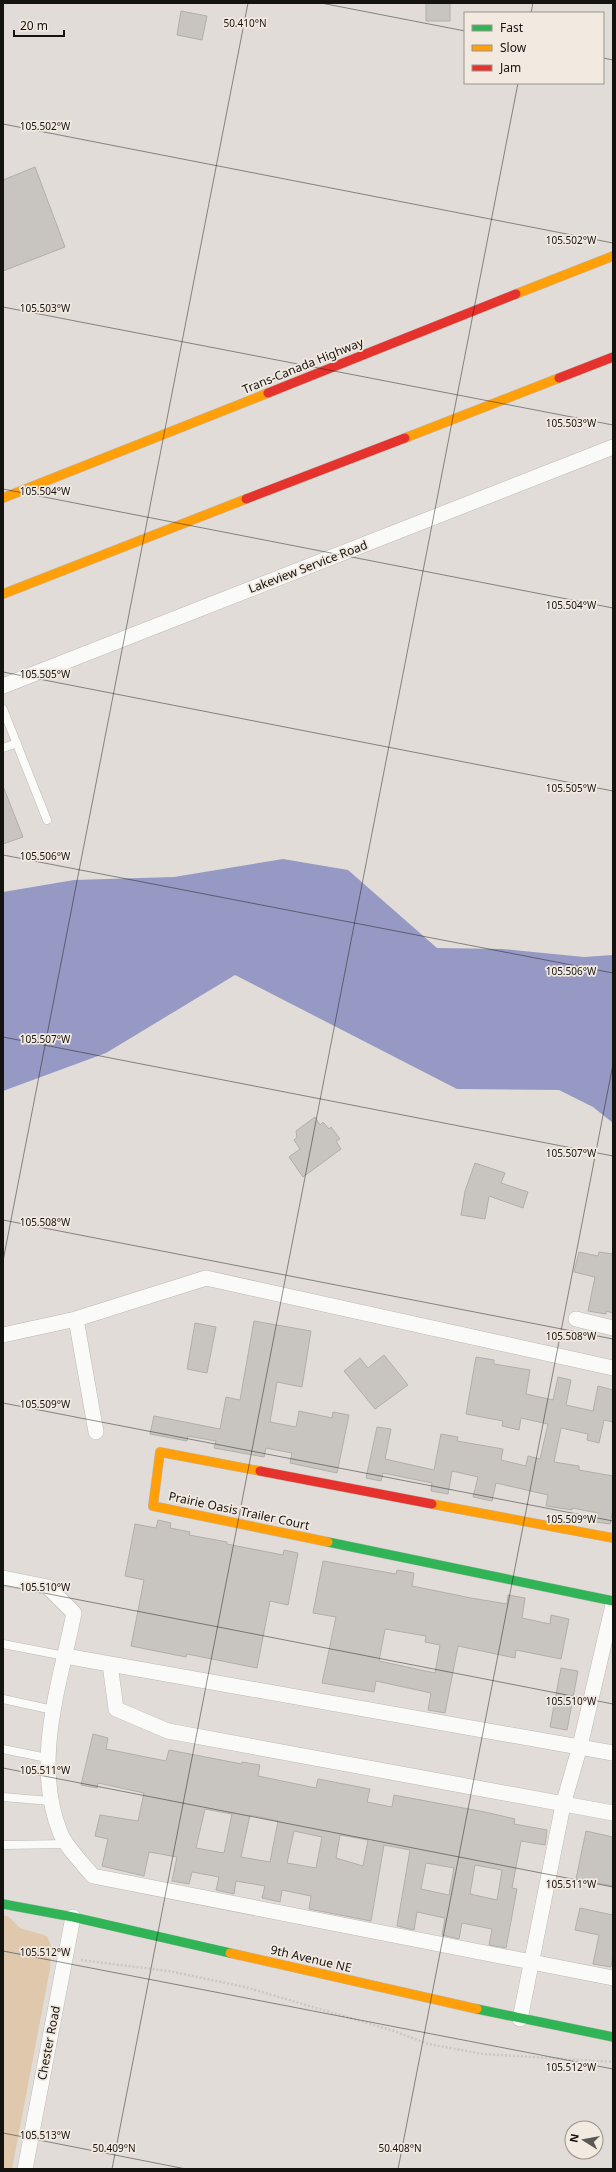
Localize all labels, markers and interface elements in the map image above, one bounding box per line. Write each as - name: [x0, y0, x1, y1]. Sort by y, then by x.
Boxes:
- scale bar: [14, 12, 64, 38]
- legend: [464, 12, 604, 84]
- text: 50.410°N: [223, 16, 267, 30]
- text: 20 m: [20, 17, 48, 34]
- text: Fast: [500, 19, 524, 36]
- text: Slow: [500, 39, 527, 56]
- text: Jam: [499, 59, 521, 76]
- text: 105.502°W: [20, 119, 71, 133]
- text: 105.502°W: [546, 233, 597, 247]
- text: 105.503°W: [20, 301, 71, 315]
- street label: Trans-Canada Highway: [240, 333, 367, 398]
- text: 105.503°W: [546, 416, 597, 430]
- text: 105.504°W: [20, 484, 71, 498]
- street label: Lakeview Service Road: [246, 536, 370, 597]
- text: 105.504°W: [546, 598, 597, 612]
- text: 105.505°W: [20, 667, 71, 681]
- text: 105.505°W: [546, 781, 597, 795]
- text: 105.506°W: [20, 849, 71, 863]
- text: 105.506°W: [546, 964, 597, 978]
- text: 105.507°W: [20, 1032, 71, 1046]
- text: 105.507°W: [546, 1146, 597, 1160]
- text: 105.508°W: [20, 1215, 71, 1229]
- text: 105.508°W: [546, 1329, 597, 1343]
- text: 105.509°W: [20, 1397, 71, 1411]
- street label: Prairie Oasis Trailer Court: [167, 1487, 312, 1534]
- text: 105.509°W: [546, 1512, 597, 1526]
- text: 105.510°W: [20, 1580, 71, 1594]
- text: 105.510°W: [546, 1694, 597, 1708]
- text: 105.511°W: [20, 1763, 71, 1777]
- text: 105.511°W: [546, 1877, 597, 1891]
- street label: 9th Avenue NE: [269, 1941, 353, 1976]
- text: 105.512°W: [20, 1945, 71, 1959]
- street label: Chester Road: [33, 2004, 64, 2082]
- text: 105.512°W: [546, 2060, 597, 2074]
- north arrow: [564, 2120, 604, 2160]
- text: 105.513°W: [20, 2128, 71, 2142]
- text: N: [565, 2132, 582, 2144]
- text: 50.409°N: [92, 2141, 136, 2155]
- text: 50.408°N: [378, 2141, 422, 2155]

